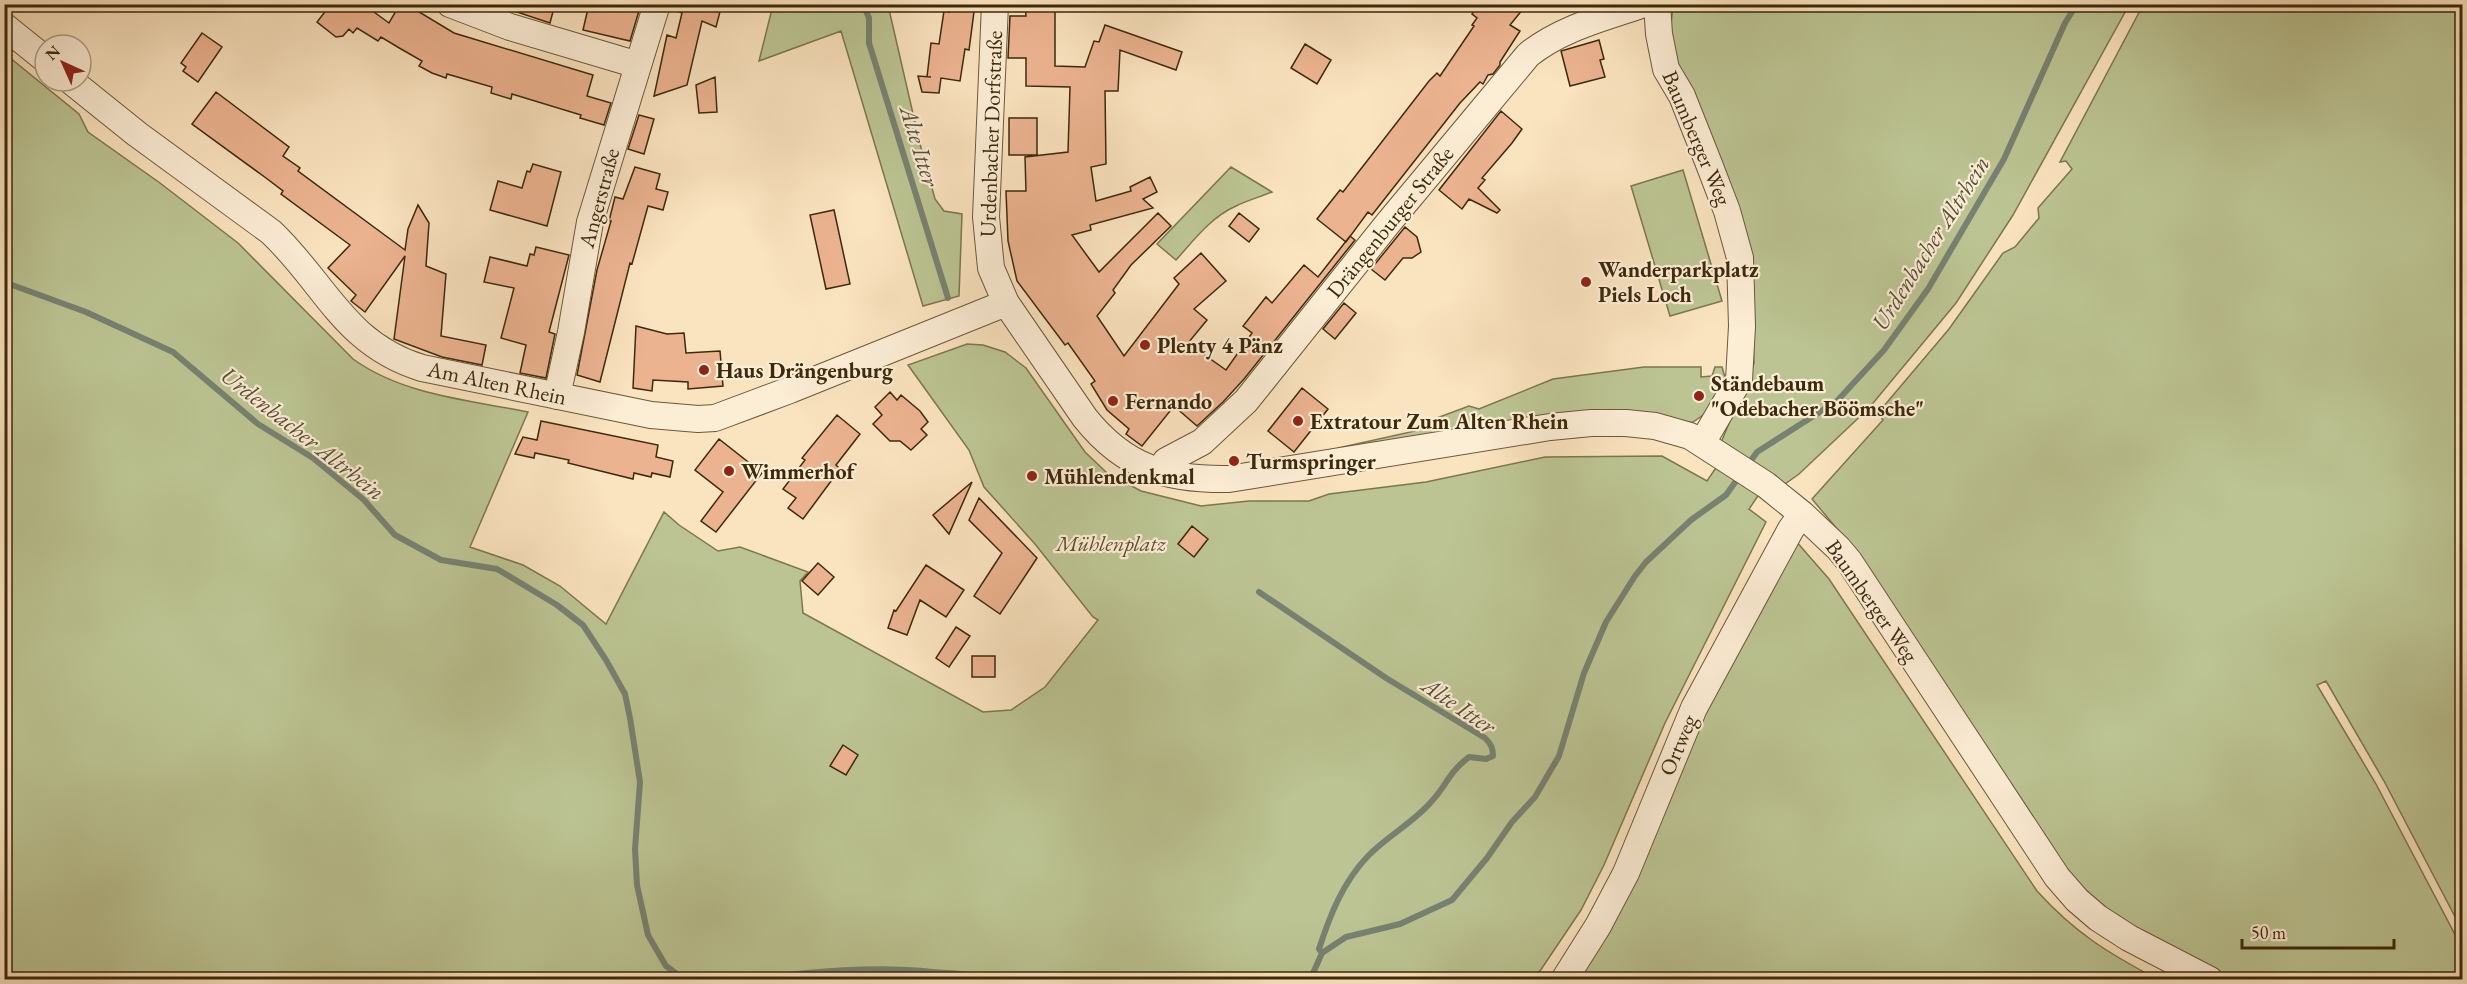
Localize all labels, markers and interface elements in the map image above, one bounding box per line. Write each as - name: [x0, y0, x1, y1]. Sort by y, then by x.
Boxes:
- street label: Urdenbacher Dorfstraße: [973, 30, 1009, 238]
- north arrow: [33, 33, 93, 93]
- text: N: [41, 41, 65, 65]
- street label: Baumberger Weg: [1656, 66, 1739, 210]
- water label: Alte Itter: [893, 100, 947, 192]
- street label: Drängenburger Straße: [1320, 140, 1460, 304]
- street label: Angerstraße: [572, 145, 626, 252]
- water label: Urdenbacher Altrhein: [1864, 150, 1996, 336]
- place label: Wanderparkplatz Piels Loch: [1598, 255, 1759, 309]
- marker: Wanderparkplatz Piels Loch: [1579, 275, 1593, 289]
- place label: Plenty 4 Pänz: [1157, 331, 1283, 360]
- marker: Plenty 4 Pänz: [1138, 338, 1152, 352]
- street label: Am Alten Rhein: [424, 354, 570, 412]
- place label: Haus Drängenburg: [716, 356, 894, 385]
- water label: Urdenbacher Altrhein: [215, 359, 391, 507]
- marker: Haus Drängenburg: [697, 363, 711, 377]
- place label: Ständebaum "Odebacher Böömsche": [1711, 369, 1924, 423]
- place label: Fernando: [1125, 387, 1212, 416]
- marker: Ständebaum "Odebacher Böömsche": [1692, 389, 1706, 403]
- marker: Fernando: [1106, 394, 1120, 408]
- place label: Extratour Zum Alten Rhein: [1310, 407, 1569, 436]
- marker: Extratour Zum Alten Rhein: [1291, 414, 1305, 428]
- place label: Turmspringer: [1246, 447, 1377, 476]
- marker: Turmspringer: [1227, 454, 1241, 468]
- place label: Wimmerhof: [741, 457, 857, 486]
- place label: Mühlendenkmal: [1044, 462, 1195, 491]
- marker: Wimmerhof: [722, 464, 736, 478]
- marker: Mühlendenkmal: [1025, 469, 1039, 483]
- park label: Mühlenplatz: [1054, 529, 1166, 558]
- street label: Baumberger Weg: [1819, 534, 1925, 669]
- water label: Alte Itter: [1414, 668, 1503, 742]
- street label: Ortweg: [1652, 710, 1704, 780]
- scale bar: [2242, 912, 2394, 950]
- text: 50 m: [2251, 921, 2286, 944]

